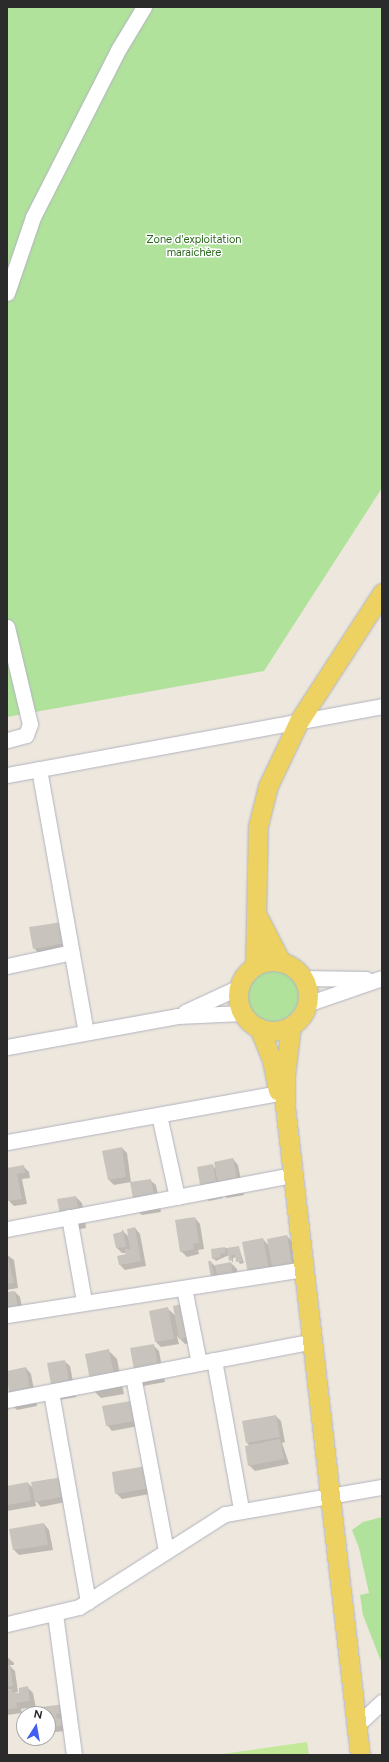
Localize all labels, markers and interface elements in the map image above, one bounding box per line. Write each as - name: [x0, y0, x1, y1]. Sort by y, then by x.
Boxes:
- park label: Zone d'exploitation maraichère: [147, 234, 241, 260]
- north arrow: [16, 1706, 56, 1746]
- text: N: [33, 1708, 44, 1722]

